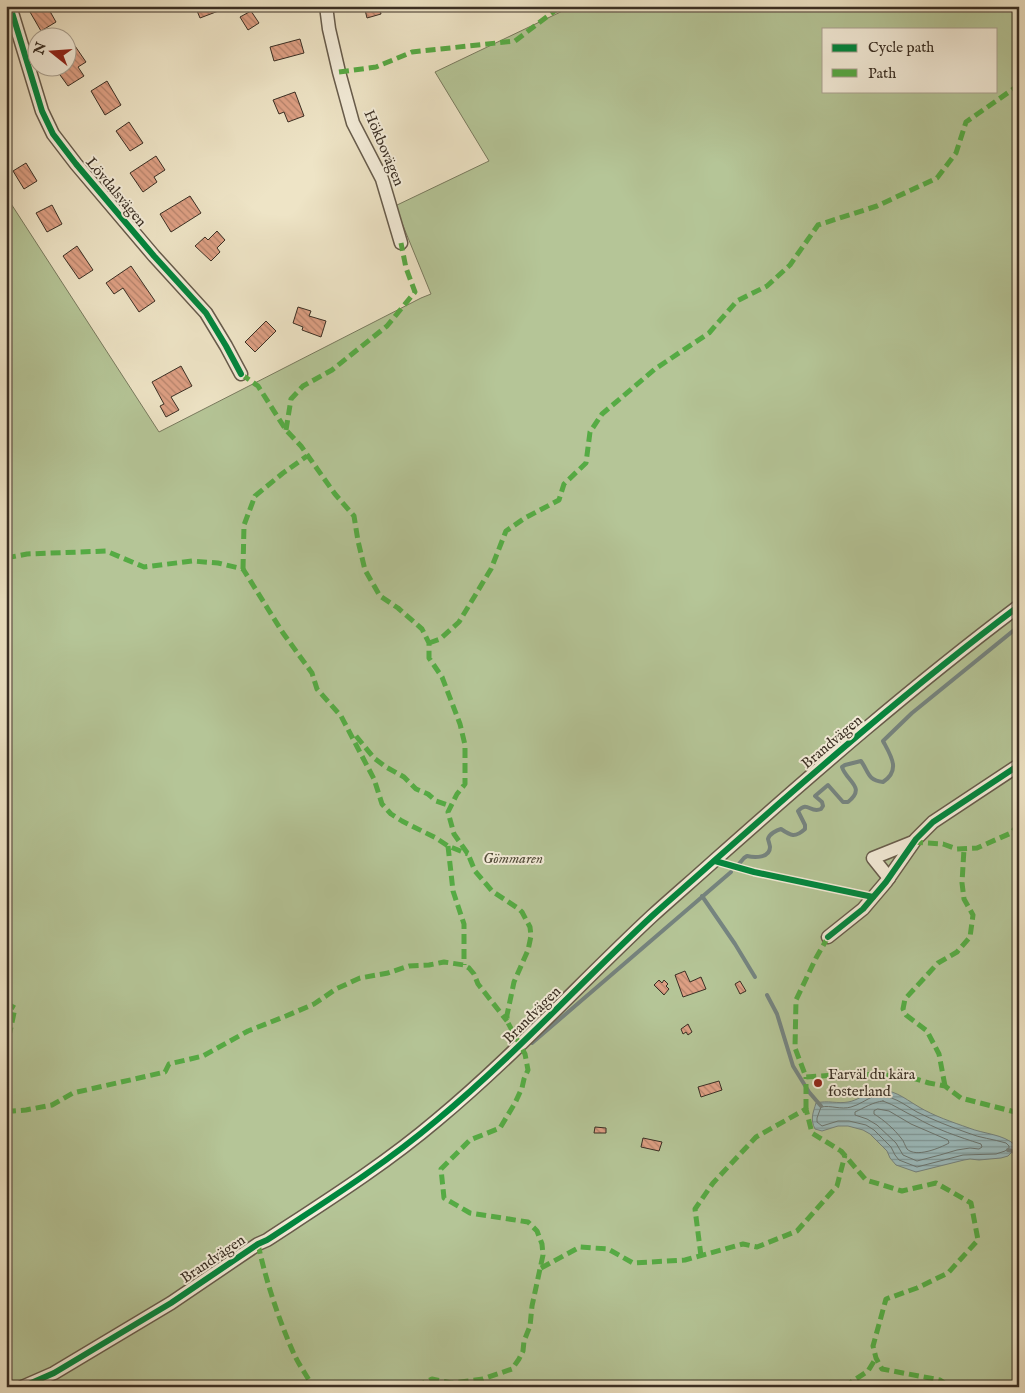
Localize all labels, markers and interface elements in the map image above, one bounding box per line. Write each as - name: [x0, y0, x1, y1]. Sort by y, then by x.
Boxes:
- north arrow: [28, 28, 78, 78]
- legend: [822, 28, 998, 92]
- text: Cycle path: [868, 38, 934, 57]
- text: N: [30, 40, 51, 58]
- text: Path: [868, 64, 896, 83]
- street label: Hökbovägen: [359, 107, 409, 189]
- street label: Lövdalsvägen: [81, 153, 151, 231]
- street label: Brandvägen: [798, 711, 866, 773]
- park label: Gömmaren: [483, 849, 543, 868]
- street label: Brandvägen: [499, 982, 565, 1048]
- place label: Farväl du kära fosterland: [828, 1065, 916, 1101]
- marker: Farväl du kära fosterland: [812, 1077, 824, 1089]
- street label: Brandvägen: [177, 1230, 249, 1288]

